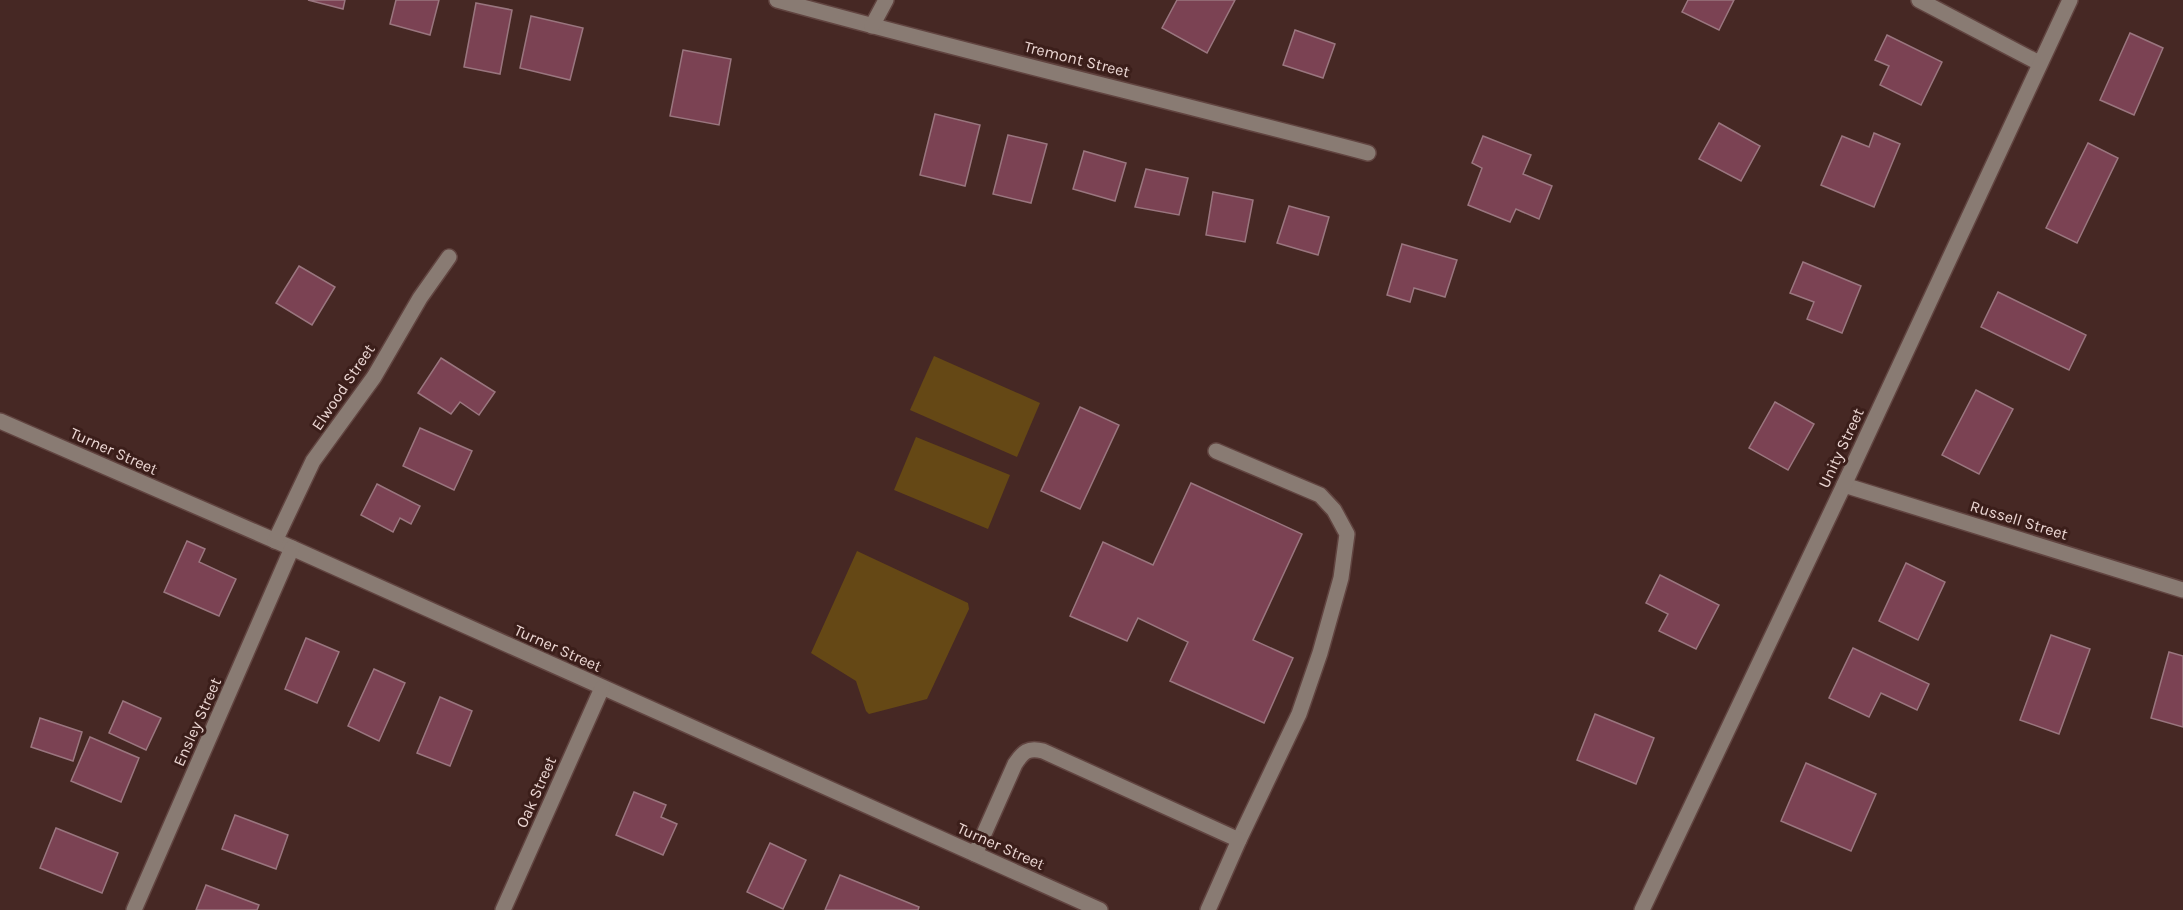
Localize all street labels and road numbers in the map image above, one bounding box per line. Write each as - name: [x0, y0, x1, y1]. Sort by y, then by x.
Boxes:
- street label: Tremont Street: [1022, 37, 1132, 81]
- street label: Elwood Street: [307, 340, 379, 434]
- street label: Unity Street: [1814, 405, 1868, 491]
- street label: Turner Street: [67, 423, 161, 479]
- street label: Russell Street: [1968, 496, 2070, 544]
- street label: Turner Street: [511, 620, 605, 676]
- street label: Ensley Street: [169, 675, 225, 769]
- street label: Oak Street: [512, 753, 560, 831]
- street label: Turner Street: [954, 818, 1048, 874]

